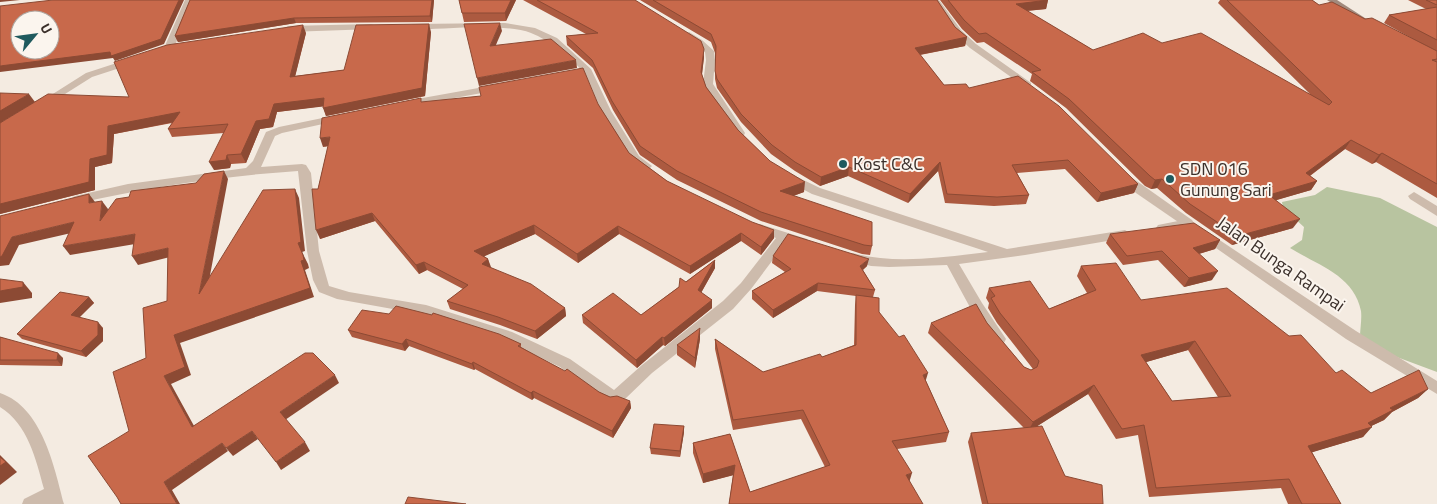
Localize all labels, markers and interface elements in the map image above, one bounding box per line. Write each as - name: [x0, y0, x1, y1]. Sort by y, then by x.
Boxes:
- north arrow: [10, 10, 60, 60]
- text: U: [35, 19, 58, 38]
- place label: Kost C&C: [853, 150, 923, 177]
- place label: SDN 016 Gunung Sari: [1180, 155, 1272, 203]
- marker: Kost C&C: [837, 158, 849, 170]
- marker: SDN 016 Gunung Sari: [1164, 173, 1176, 185]
- street label: Jalan Bunga Rampai: [1212, 209, 1351, 318]

